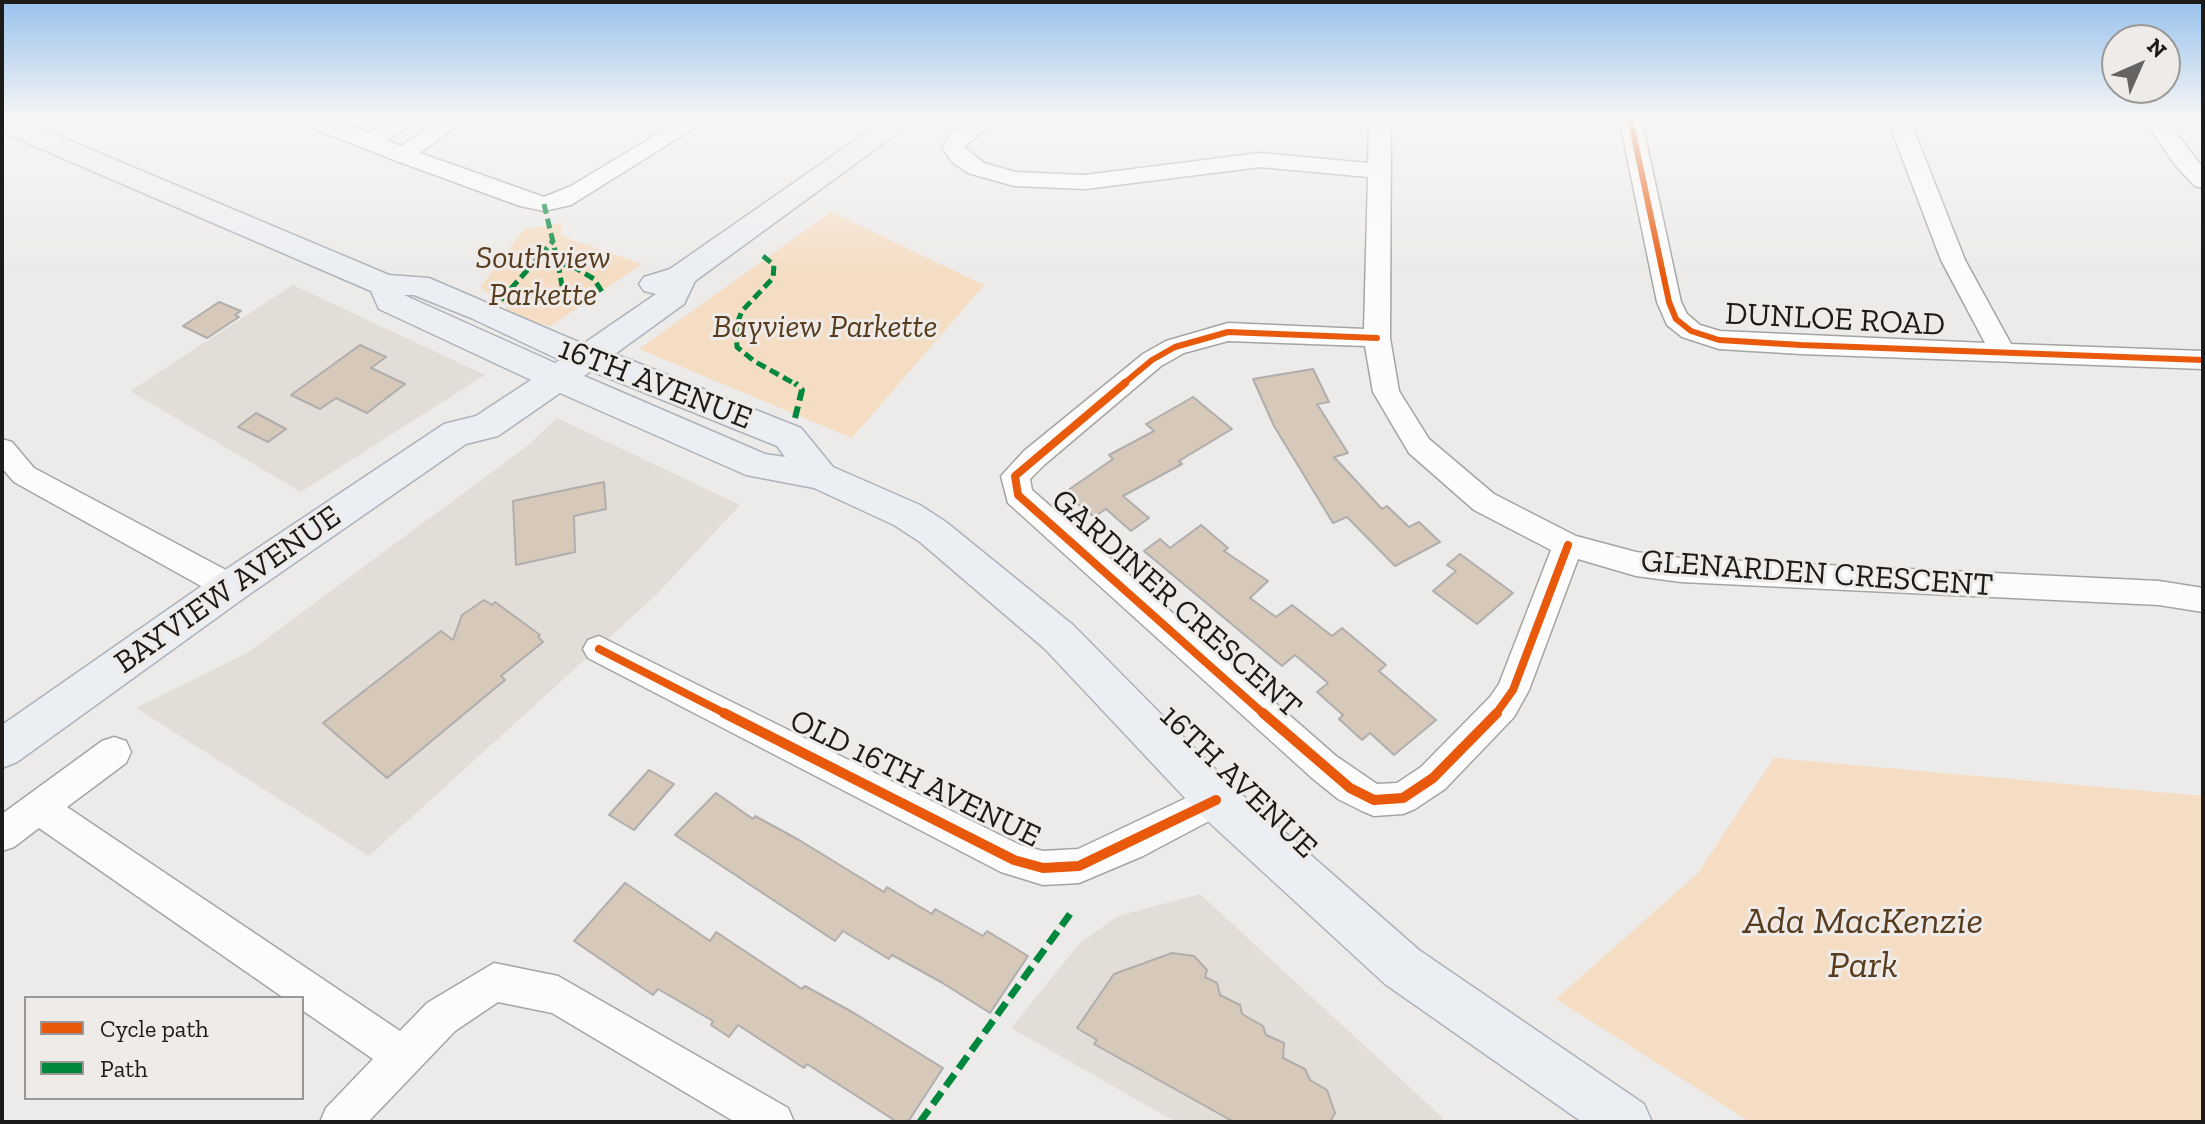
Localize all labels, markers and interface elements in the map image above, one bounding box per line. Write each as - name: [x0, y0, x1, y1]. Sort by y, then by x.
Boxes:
- north arrow: [2101, 24, 2181, 104]
- text: N: [2141, 33, 2172, 64]
- park label: Southview Parkette: [475, 240, 611, 315]
- street label: DUNLOE ROAD: [1724, 295, 1946, 345]
- park label: Bayview Parkette: [712, 309, 938, 347]
- street label: 16TH AVENUE: [553, 330, 757, 438]
- street label: GARDINER CRESCENT: [1043, 482, 1309, 726]
- street label: BAYVIEW AVENUE: [108, 498, 348, 682]
- street label: GLENARDEN CRESCENT: [1640, 543, 1994, 605]
- street label: 16TH AVENUE: [1151, 697, 1325, 867]
- street label: OLD 16TH AVENUE: [783, 702, 1047, 856]
- park label: Ada MacKenzie Park: [1743, 899, 1983, 988]
- legend: [24, 996, 304, 1100]
- text: Cycle path: [100, 1014, 209, 1043]
- text: Path: [100, 1054, 148, 1083]

